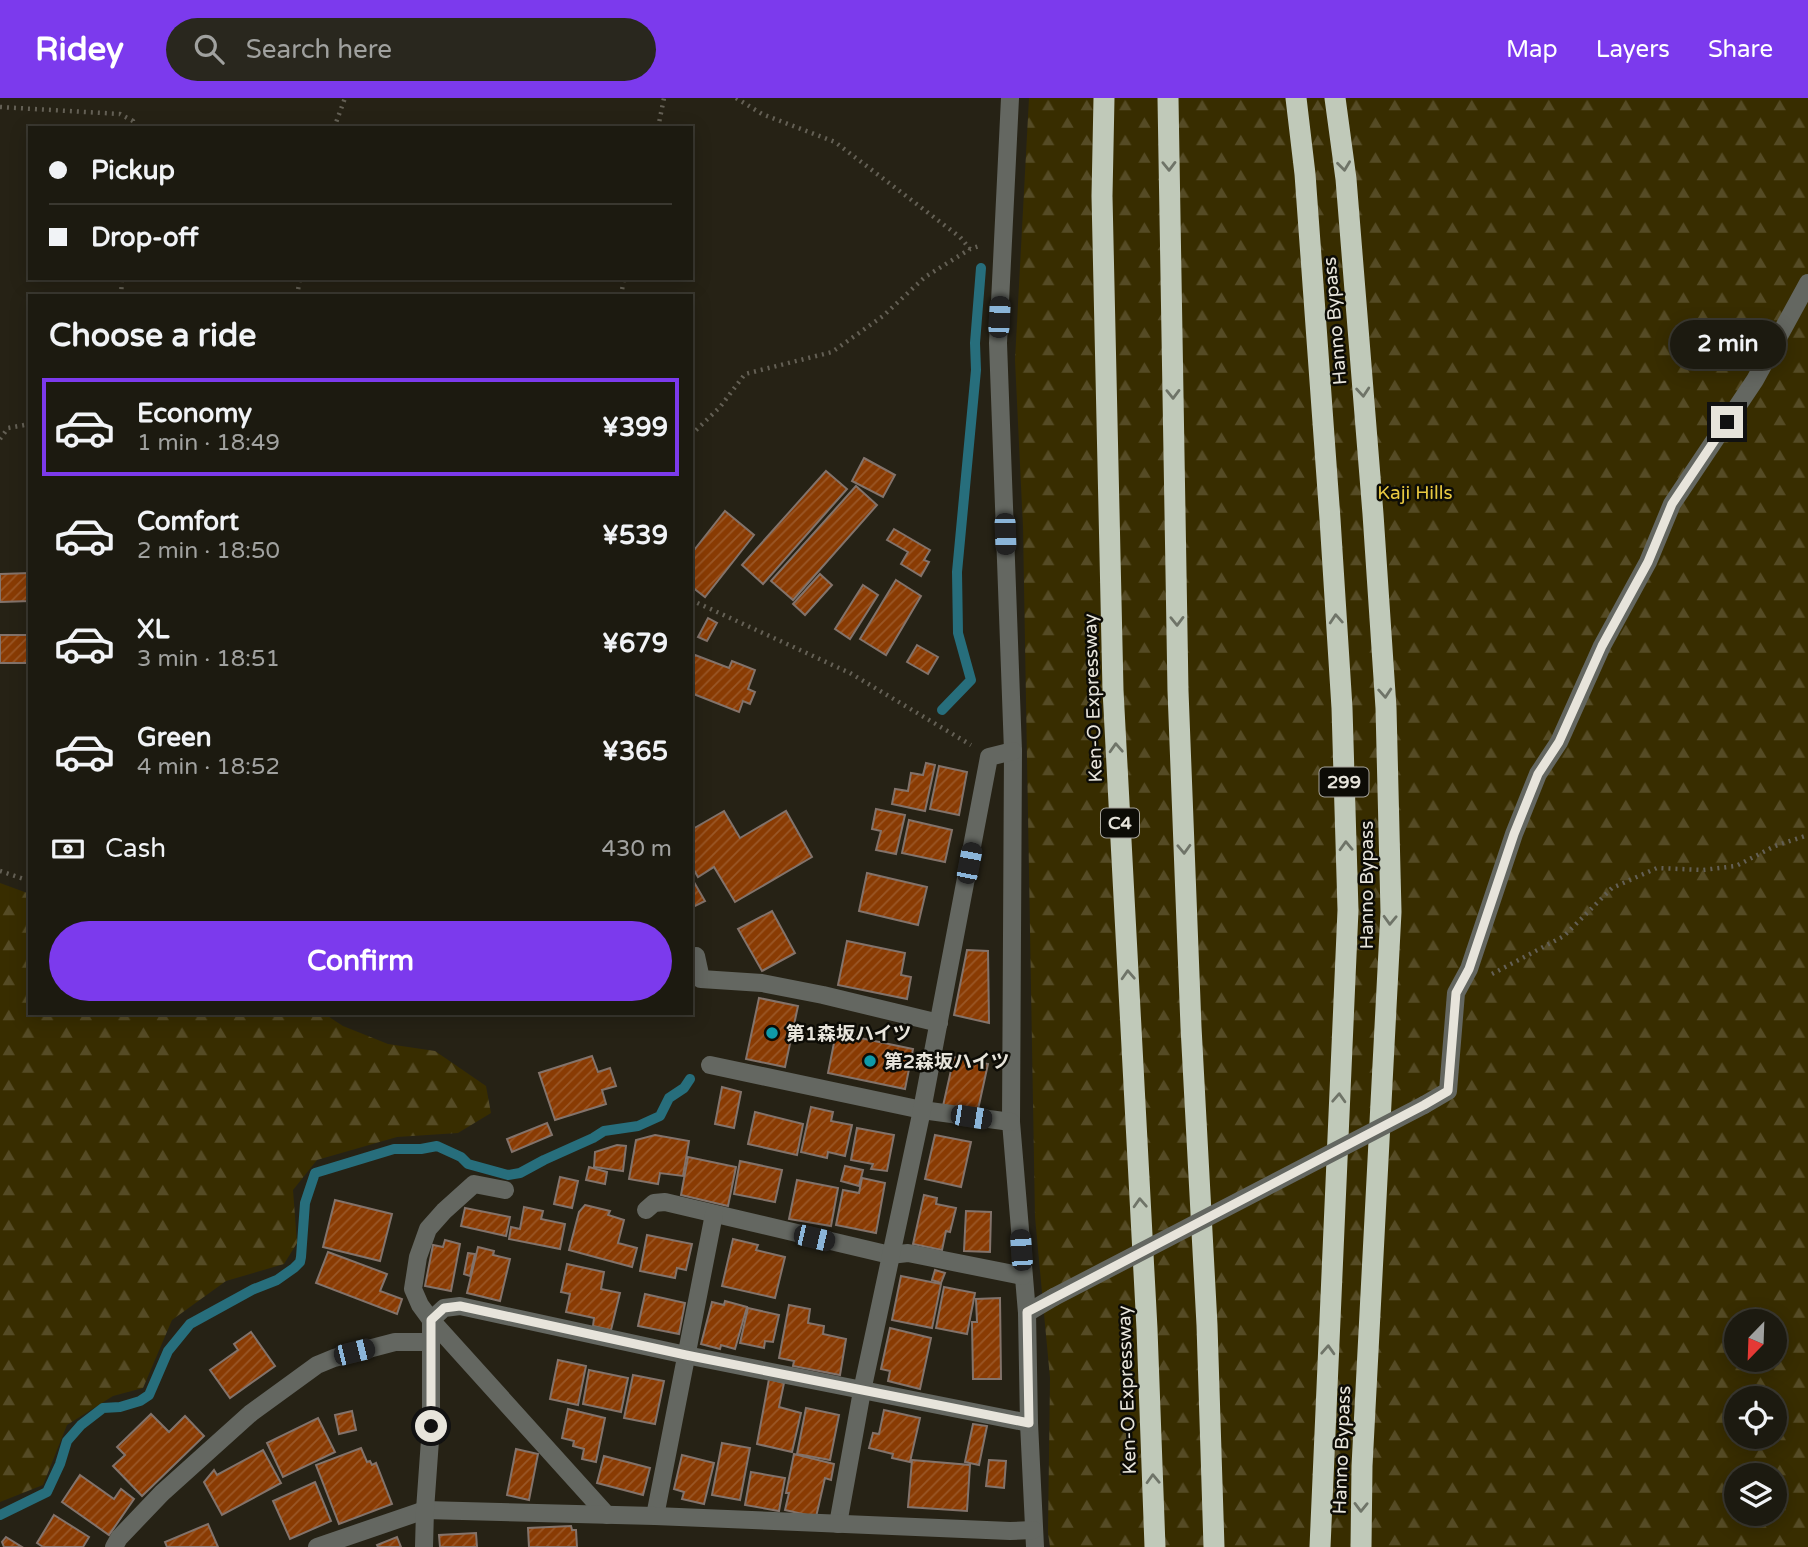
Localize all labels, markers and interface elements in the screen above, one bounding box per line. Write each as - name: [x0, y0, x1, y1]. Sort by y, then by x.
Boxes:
- search box: [166, 18, 656, 81]
- text: Ridey: [35, 30, 124, 69]
- icon: search: [190, 30, 228, 68]
- text: Search here: [246, 34, 392, 65]
- text: Map: [1506, 35, 1558, 64]
- text: Layers: [1596, 35, 1670, 64]
- text: Share: [1708, 35, 1773, 64]
- text: Pickup: [91, 155, 175, 186]
- one-way arrow: [1336, 160, 1351, 172]
- one-way arrow: [1161, 161, 1177, 172]
- text: Drop-off: [91, 222, 198, 253]
- street label: Hanno Bypass: [1318, 256, 1352, 386]
- car: [988, 295, 1011, 339]
- text: Choose a ride: [49, 317, 256, 355]
- callout: 2 min: [1669, 320, 1785, 370]
- text: 2 min: [1697, 330, 1759, 358]
- one-way arrow: [1355, 387, 1370, 398]
- one-way arrow: [1165, 389, 1181, 399]
- icon: car: [53, 396, 116, 459]
- text: Economy: [137, 398, 252, 429]
- route end: [1711, 406, 1743, 438]
- text: ¥399: [602, 412, 668, 443]
- text: 1 min · 18:49: [137, 429, 280, 457]
- park label: Kaji Hills: [1377, 482, 1453, 504]
- icon: car: [53, 504, 116, 567]
- text: Comfort: [137, 506, 239, 537]
- car: [994, 513, 1017, 555]
- text: ¥539: [602, 520, 668, 551]
- text: 2 min · 18:50: [137, 537, 280, 565]
- icon: car: [53, 612, 116, 675]
- street label: Ken-O Expressway: [1079, 613, 1107, 783]
- one-way arrow: [1329, 613, 1344, 624]
- text: XL: [137, 614, 169, 645]
- one-way arrow: [1169, 616, 1185, 627]
- text: ¥679: [602, 628, 668, 659]
- text: 3 min · 18:51: [137, 645, 280, 673]
- one-way arrow: [1377, 687, 1392, 698]
- icon: car: [53, 720, 116, 783]
- text: Green: [137, 722, 212, 753]
- text: ¥365: [602, 736, 668, 767]
- one-way arrow: [1109, 742, 1124, 753]
- text: 4 min · 18:52: [137, 753, 280, 781]
- road number: 299: [1320, 768, 1368, 796]
- road number: C4: [1101, 808, 1139, 838]
- street label: Hanno Bypass: [1356, 821, 1378, 949]
- icon: cash: [49, 830, 87, 868]
- text: Cash: [105, 833, 166, 864]
- text: 430 m: [602, 835, 672, 863]
- car: [955, 840, 984, 886]
- one-way arrow: [1339, 841, 1354, 852]
- one-way arrow: [1177, 843, 1192, 854]
- one-way arrow: [1383, 915, 1398, 926]
- button: Confirm: [49, 921, 672, 1001]
- one-way arrow: [1120, 970, 1135, 981]
- place label: 第1森坂ハイツ: [786, 1023, 912, 1045]
- marker: 第1森坂ハイツ: [764, 1025, 780, 1041]
- place label: 第2森坂ハイツ: [884, 1051, 1010, 1073]
- marker: 第2森坂ハイツ: [862, 1053, 878, 1069]
- one-way arrow: [1332, 1092, 1347, 1103]
- car: [949, 1103, 994, 1131]
- one-way arrow: [1133, 1197, 1148, 1208]
- car: [792, 1223, 837, 1253]
- car: [1010, 1228, 1033, 1272]
- street label: Ken-O Expressway: [1113, 1305, 1141, 1475]
- north arrow: [1724, 1309, 1787, 1372]
- map controls: [1724, 1309, 1787, 1526]
- car: [332, 1337, 377, 1367]
- one-way arrow: [1320, 1344, 1335, 1355]
- street label: Hanno Bypass: [1329, 1385, 1355, 1515]
- button: locate: [1724, 1386, 1787, 1449]
- route start: [415, 1410, 447, 1442]
- button: layers: [1724, 1463, 1787, 1526]
- one-way arrow: [1145, 1473, 1160, 1484]
- one-way arrow: [1354, 1501, 1369, 1512]

